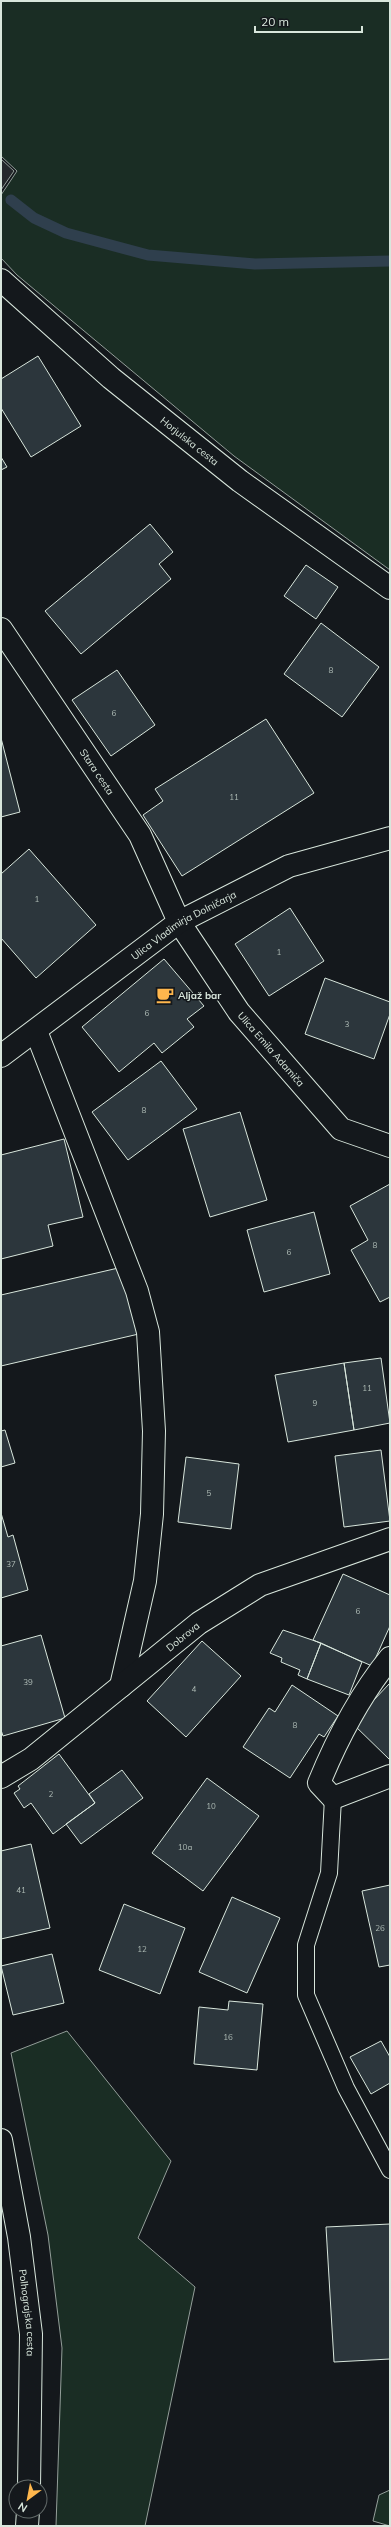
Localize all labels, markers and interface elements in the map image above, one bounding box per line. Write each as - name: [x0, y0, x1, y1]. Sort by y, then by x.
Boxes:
- scale bar: [255, 8, 362, 34]
- text: 20 m: [261, 14, 289, 29]
- street label: Horjulska cesta: [158, 414, 221, 468]
- house number: 8: [329, 665, 334, 675]
- house number: 6: [112, 708, 117, 718]
- street label: Stara cesta: [77, 746, 117, 797]
- house number: 11: [229, 792, 239, 802]
- street label: Ulica Vladimirja Dolničarja: [128, 888, 238, 963]
- house number: 1: [35, 894, 40, 904]
- house number: 1: [277, 947, 282, 957]
- cafe icon: Aljaž bar: [155, 985, 175, 1005]
- place label: Aljaž bar: [178, 989, 221, 1002]
- house number: 6: [145, 1008, 150, 1018]
- street label: Ulica Emila Adamiča: [235, 1009, 307, 1089]
- house number: 3: [345, 1019, 350, 1029]
- house number: 8: [142, 1105, 147, 1115]
- house number: 8: [373, 1240, 378, 1250]
- house number: 6: [287, 1247, 292, 1257]
- house number: 11: [362, 1383, 372, 1393]
- house number: 9: [313, 1398, 318, 1408]
- house number: 5: [207, 1488, 212, 1498]
- house number: 37: [6, 1559, 16, 1569]
- house number: 6: [356, 1606, 361, 1616]
- street label: Dobrova: [163, 1619, 202, 1654]
- house number: 39: [23, 1677, 33, 1687]
- house number: 4: [192, 1684, 197, 1694]
- house number: 8: [293, 1720, 298, 1730]
- house number: 2: [49, 1789, 54, 1799]
- house number: 10: [206, 1801, 216, 1811]
- house number: 10a: [178, 1842, 192, 1852]
- house number: 41: [16, 1885, 26, 1895]
- house number: 26: [375, 1923, 385, 1933]
- house number: 12: [137, 1944, 147, 1954]
- house number: 16: [223, 2032, 233, 2042]
- street label: Polhograjska cesta: [17, 2269, 38, 2356]
- north arrow: [8, 2479, 48, 2519]
- text: N: [15, 2499, 30, 2516]

